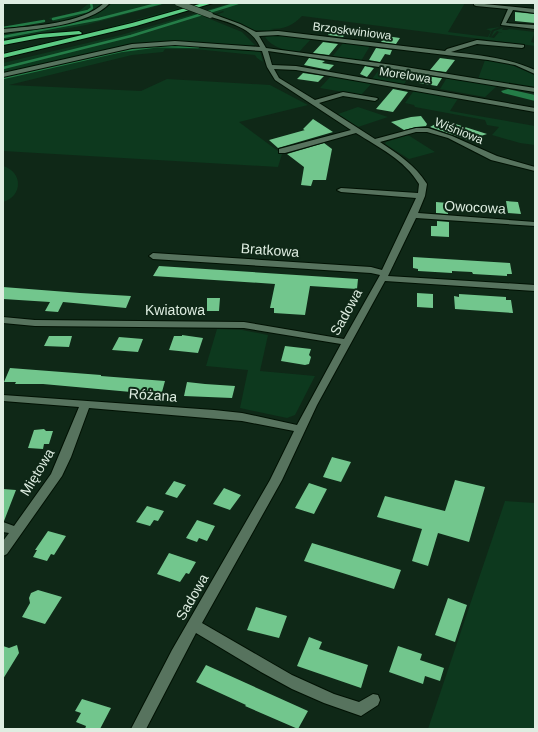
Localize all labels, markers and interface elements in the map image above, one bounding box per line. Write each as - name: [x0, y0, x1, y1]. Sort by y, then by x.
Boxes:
- street label: Brzoskwiniowa: [312, 19, 393, 43]
- street label: Morelowa: [378, 64, 432, 86]
- street label: Wiśniowa: [433, 115, 486, 147]
- street label: Owocowa: [444, 197, 506, 217]
- street label: Bratkowa: [240, 240, 300, 260]
- street label: Sadowa: [327, 286, 365, 338]
- street label: Kwiatowa: [145, 302, 205, 318]
- street label: Różana: [128, 385, 178, 405]
- street label: Miętowa: [17, 445, 57, 498]
- street label: Sadowa: [172, 571, 212, 623]

